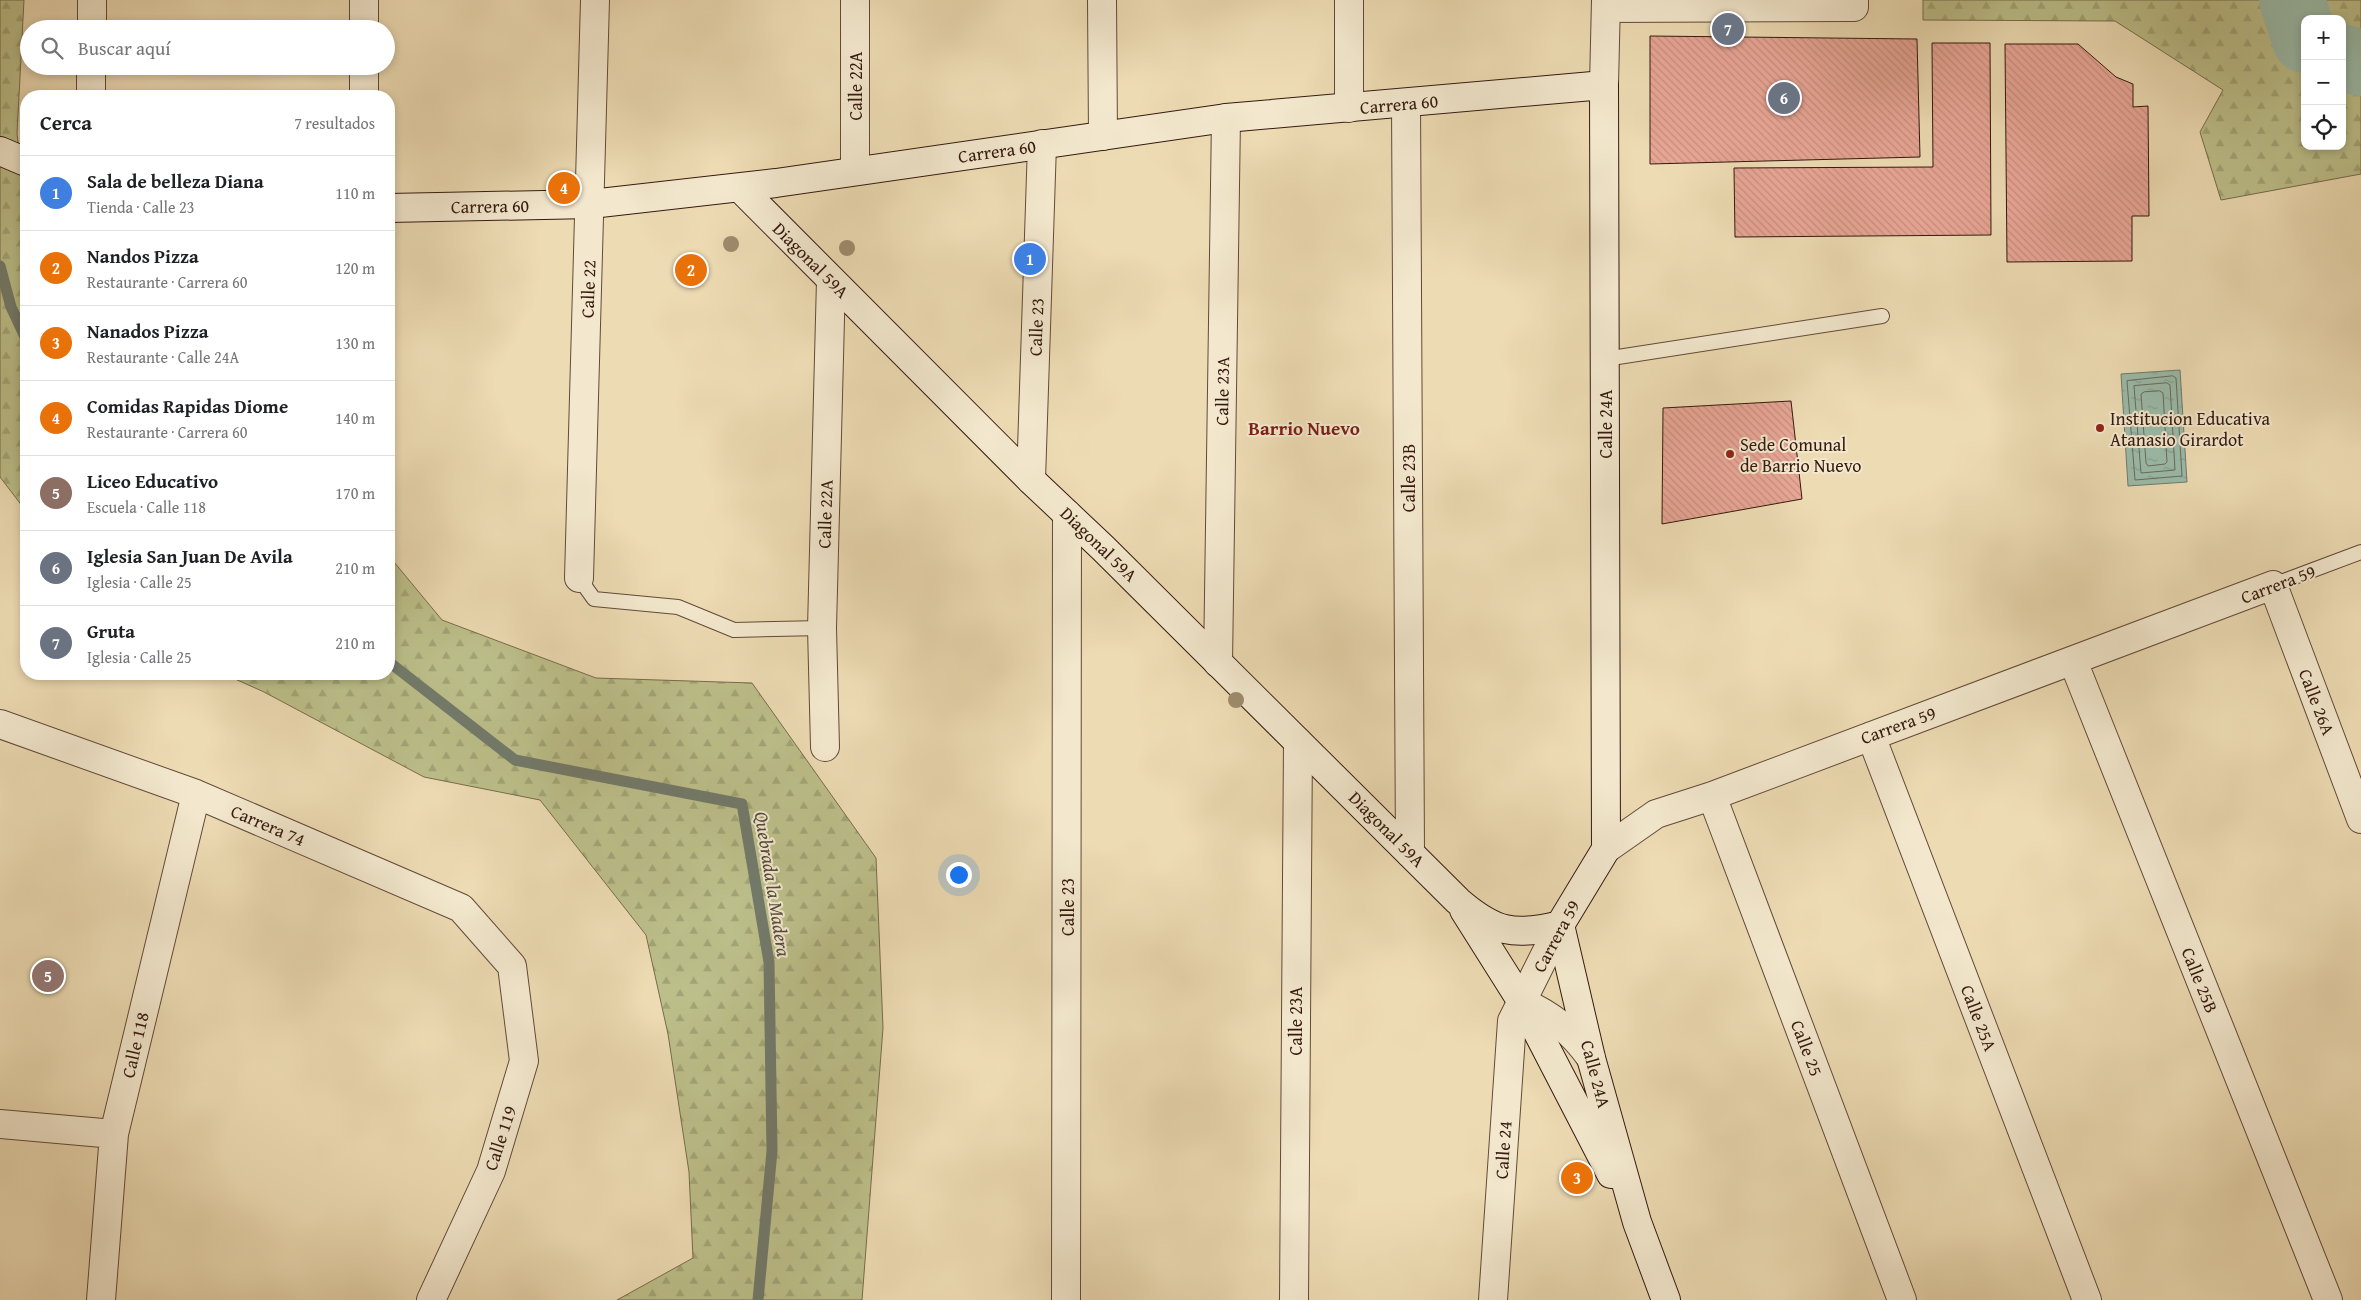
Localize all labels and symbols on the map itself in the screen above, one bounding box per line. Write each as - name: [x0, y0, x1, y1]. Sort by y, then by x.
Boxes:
- pin: 7: [1712, 10, 1744, 48]
- street label: Calle 22A: [842, 51, 869, 121]
- pin: 6: [1768, 79, 1800, 117]
- street label: Carrera 60: [1359, 87, 1440, 121]
- street label: Carrera 60: [956, 132, 1038, 170]
- pin: 4: [548, 169, 580, 207]
- street label: Carrera 60: [451, 192, 530, 220]
- street label: Diagonal 59A: [767, 216, 855, 304]
- pin: 1: [1014, 240, 1046, 278]
- pin: 2: [675, 251, 707, 289]
- street label: Calle 22: [573, 259, 603, 319]
- street label: Calle 23: [1021, 297, 1051, 357]
- street label: Calle 23A: [1208, 356, 1236, 426]
- street label: Calle 24A: [1592, 389, 1619, 459]
- place label: Institucion Educativa Atanasio Girardot: [2110, 405, 2271, 453]
- district label: Barrio Nuevo: [1248, 414, 1360, 442]
- marker: Institucion Educativa Atanasio Girardot: [2094, 422, 2106, 434]
- place label: Sede Comunal de Barrio Nuevo: [1740, 431, 1862, 479]
- street label: Calle 23B: [1395, 444, 1422, 512]
- marker: Sede Comunal de Barrio Nuevo: [1724, 448, 1736, 460]
- street label: Calle 22A: [810, 479, 840, 549]
- street label: Diagonal 59A: [1054, 500, 1144, 588]
- street label: Carrera 59: [2237, 557, 2319, 611]
- street label: Calle 26A: [2292, 665, 2342, 739]
- street label: Carrera 59: [1857, 699, 1939, 751]
- street label: Diagonal 59A: [1343, 785, 1431, 873]
- street label: Carrera 74: [227, 797, 309, 853]
- water label: Quebrada la Madera: [748, 809, 798, 959]
- your location: [946, 862, 972, 888]
- street label: Calle 23: [1054, 878, 1081, 936]
- street label: Carrera 59: [1526, 895, 1586, 977]
- street label: Calle 25B: [2175, 943, 2225, 1017]
- pin: 5: [32, 957, 64, 995]
- street label: Calle 25A: [1954, 981, 2004, 1055]
- street label: Calle 23A: [1282, 986, 1309, 1056]
- street label: Calle 118: [114, 1009, 156, 1081]
- street label: Calle 25: [1784, 1016, 1830, 1080]
- street label: Calle 24A: [1574, 1037, 1618, 1111]
- street label: Calle 119: [477, 1102, 523, 1174]
- street label: Calle 24: [1488, 1120, 1518, 1180]
- pin: 3: [1561, 1159, 1593, 1197]

